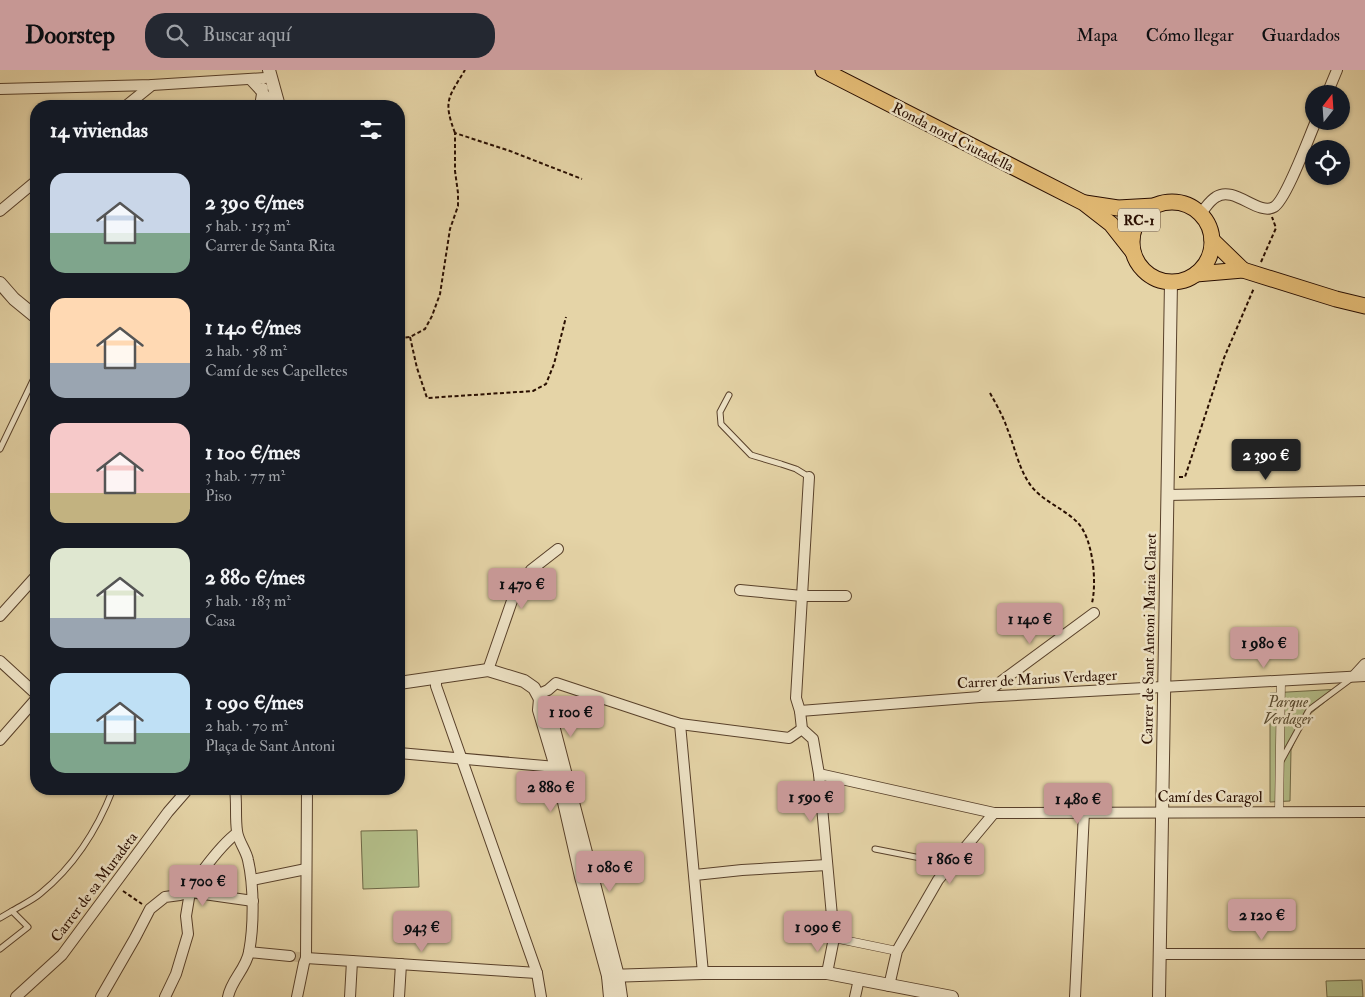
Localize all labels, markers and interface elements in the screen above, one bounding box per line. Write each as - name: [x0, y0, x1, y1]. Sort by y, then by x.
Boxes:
- search box: [145, 13, 495, 58]
- text: Doorstep: [25, 20, 115, 51]
- icon: search: [163, 21, 191, 49]
- text: Buscar aquí: [203, 23, 291, 47]
- text: Mapa: [1077, 24, 1118, 47]
- text: Cómo llegar: [1146, 24, 1234, 47]
- text: Guardados: [1262, 24, 1340, 47]
- north arrow: [1305, 85, 1350, 130]
- map controls: [1305, 85, 1350, 185]
- street label: Ronda nord Ciutadella: [889, 99, 1018, 177]
- icon: filters: [357, 116, 385, 144]
- text: 14 viviendas: [50, 117, 148, 144]
- button: locate: [1305, 140, 1350, 185]
- text: 2 390 €/mes: [205, 189, 304, 216]
- icon: home: [90, 193, 150, 253]
- road number: RC-1: [1118, 208, 1160, 232]
- text: 5 hab. · 153 m²: [205, 216, 290, 236]
- text: Carrer de Santa Rita: [205, 236, 335, 256]
- text: 1 140 €/mes: [205, 314, 301, 341]
- icon: home: [90, 318, 150, 378]
- text: 2 hab. · 58 m²: [205, 341, 287, 361]
- text: Camí de ses Capelletes: [205, 361, 347, 381]
- pin: 2 390 €: [1220, 438, 1312, 481]
- text: 1 100 €/mes: [205, 439, 300, 466]
- icon: home: [90, 443, 150, 503]
- text: 2 390 €: [1243, 445, 1289, 465]
- text: 3 hab. · 77 m²: [205, 466, 285, 486]
- text: Piso: [205, 486, 232, 506]
- street label: Carrer de Sant Antoni Maria Claret: [1138, 533, 1161, 745]
- text: 2 880 €/mes: [205, 564, 305, 591]
- icon: home: [90, 568, 150, 628]
- pin: 1 470 €: [476, 568, 568, 610]
- text: 1 470 €: [499, 574, 545, 594]
- text: 5 hab. · 183 m²: [205, 591, 291, 611]
- pin: 1 140 €: [984, 602, 1076, 645]
- text: 1 140 €: [1008, 609, 1052, 629]
- text: Casa: [205, 611, 235, 631]
- pin: 1 980 €: [1218, 626, 1310, 669]
- text: 1 980 €: [1241, 633, 1287, 653]
- street label: Carrer de Marius Verdager: [957, 666, 1118, 693]
- text: 1 090 €/mes: [205, 689, 304, 716]
- icon: home: [90, 693, 150, 753]
- park label: Parque Verdager: [1263, 693, 1314, 729]
- pin: 1 100 €: [525, 696, 617, 738]
- text: 1 100 €: [549, 702, 593, 722]
- text: 2 hab. · 70 m²: [205, 716, 288, 736]
- text: Plaça de Sant Antoni: [205, 736, 335, 756]
- pin: 2 880 €: [505, 770, 597, 813]
- text: 2 880 €: [527, 777, 575, 797]
- pin: 1 590 €: [765, 780, 857, 823]
- pin: 1 480 €: [1032, 782, 1124, 825]
- text: 1 590 €: [788, 787, 834, 807]
- street label: Camí des Caragol: [1157, 788, 1263, 807]
- text: 1 480 €: [1055, 789, 1101, 809]
- street label: Carrer de sa Muradeta: [47, 828, 142, 946]
- pin: 1 860 €: [904, 842, 996, 885]
- text: 1 860 €: [927, 849, 973, 869]
- pin: 1 080 €: [564, 850, 656, 893]
- text: 1 080 €: [587, 857, 633, 877]
- pin: 1 700 €: [157, 864, 249, 907]
- text: 1 700 €: [180, 871, 226, 891]
- pin: 2 120 €: [1216, 898, 1308, 941]
- text: 2 120 €: [1239, 905, 1285, 925]
- pin: 943 €: [387, 910, 457, 953]
- pin: 1 090 €: [772, 910, 864, 953]
- text: 943 €: [404, 917, 440, 937]
- text: 1 090 €: [795, 917, 841, 937]

